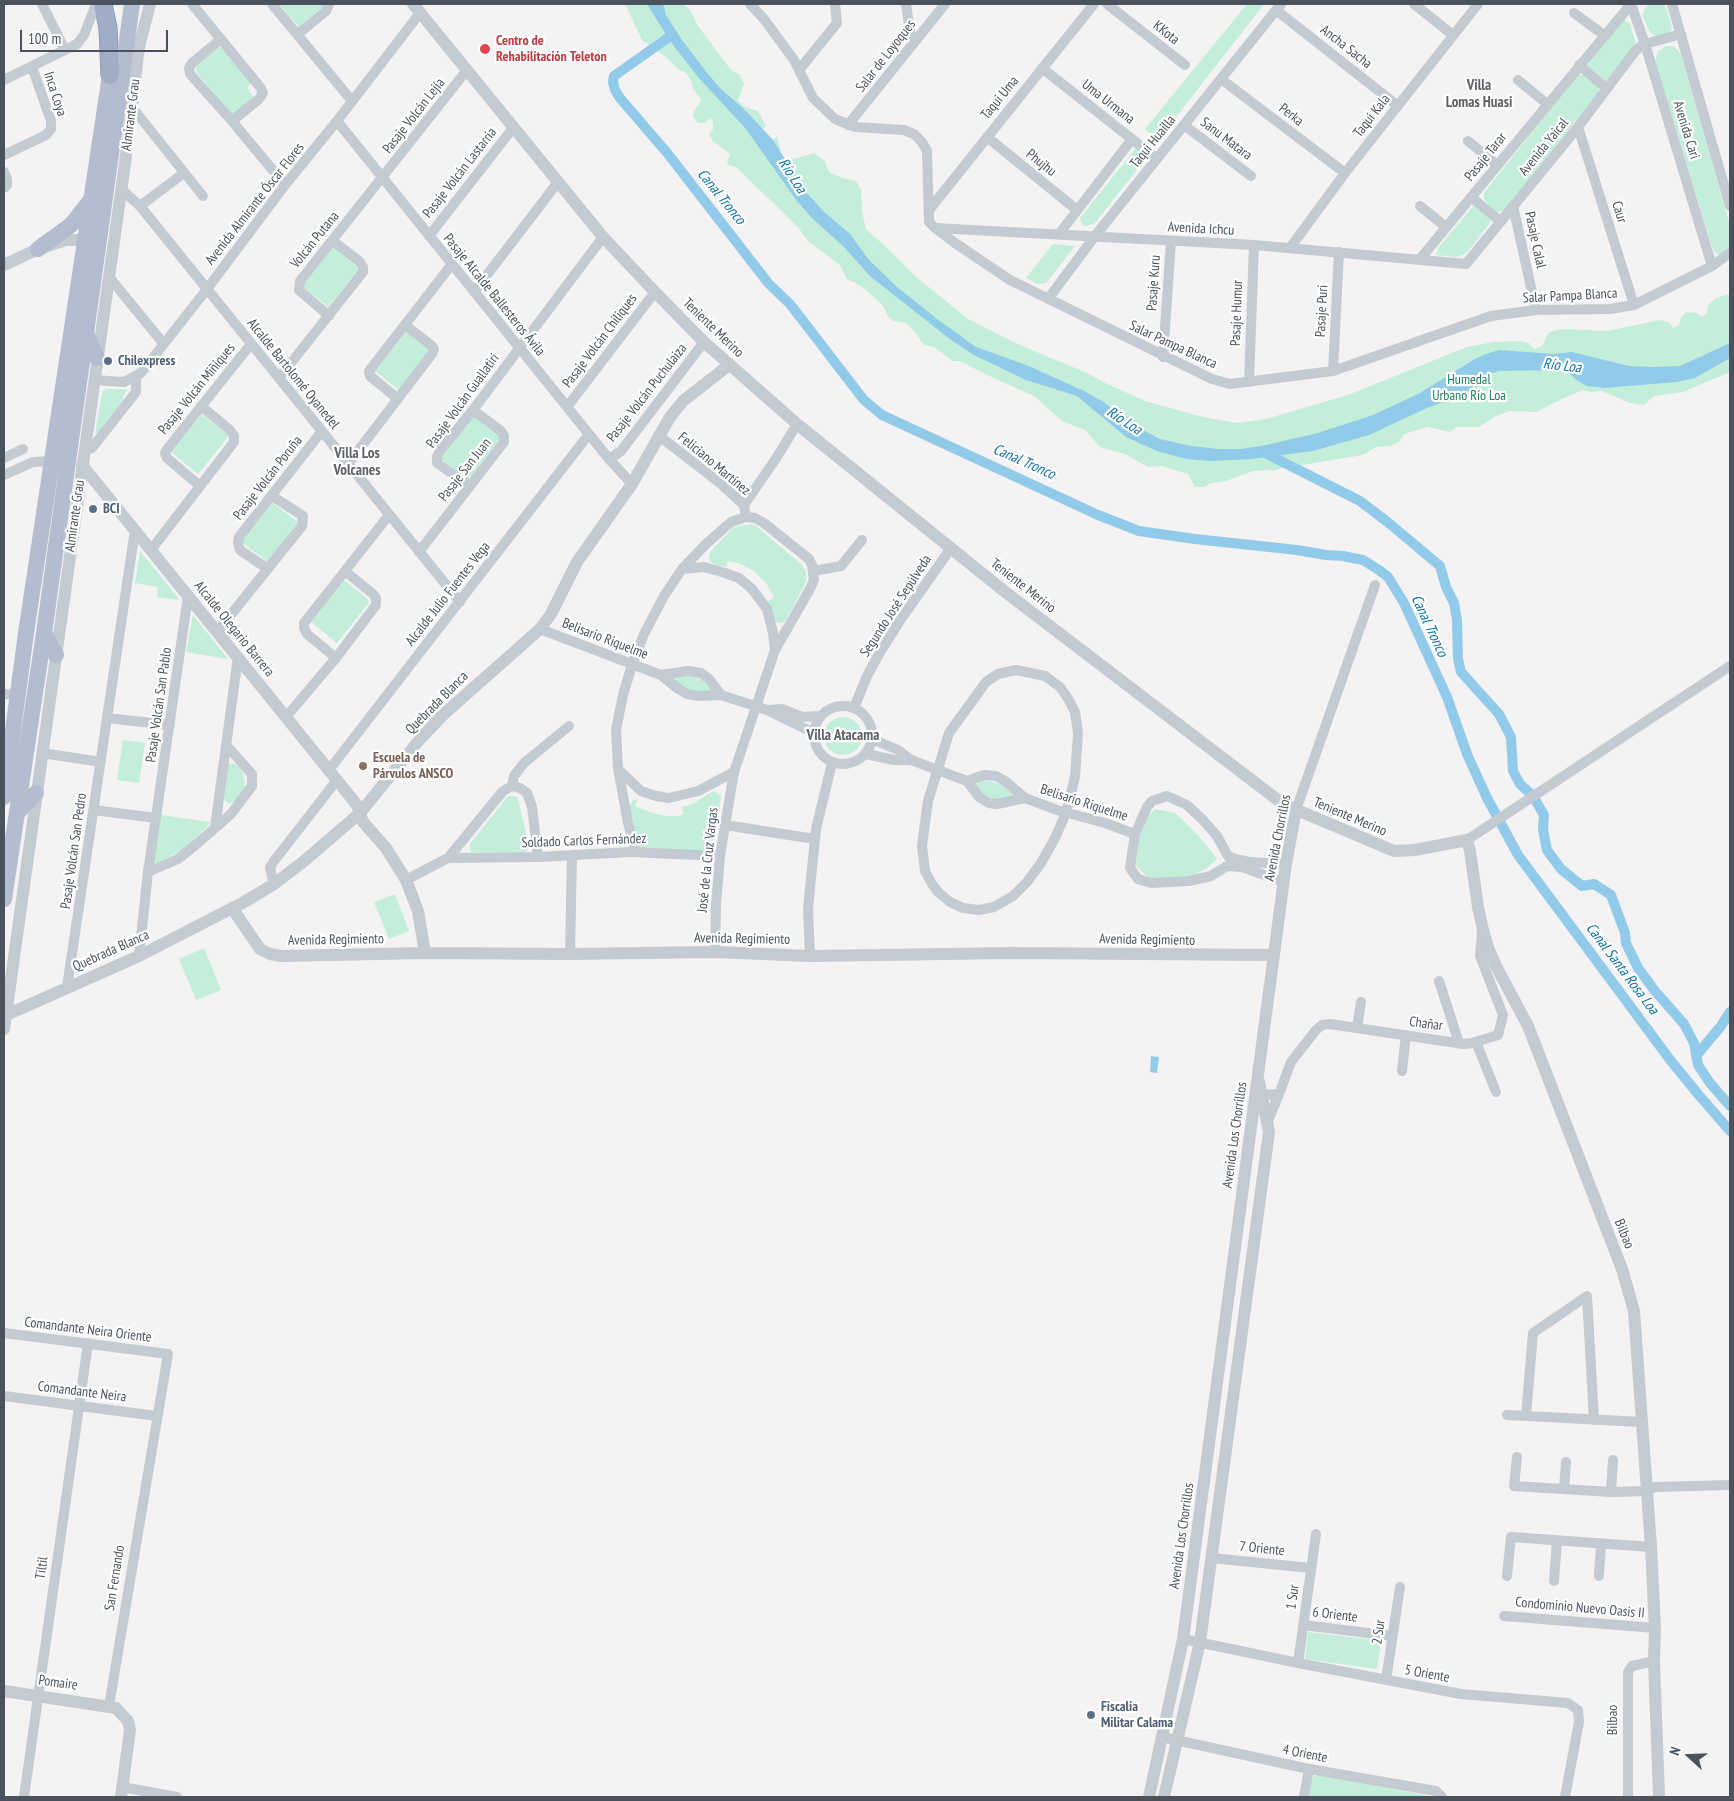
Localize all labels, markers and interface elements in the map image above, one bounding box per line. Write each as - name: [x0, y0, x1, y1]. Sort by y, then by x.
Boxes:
- street label: Salar de Loyoques: [853, 17, 919, 95]
- street label: KKota: [1149, 18, 1183, 48]
- scale bar: [22, 20, 170, 52]
- street label: Ancha Sacha: [1317, 22, 1375, 72]
- text: 100 m: [28, 29, 61, 48]
- place label: Centro de Rehabilitación Teleton: [496, 33, 607, 65]
- marker: Centro de Rehabilitación Teleton: [478, 42, 492, 56]
- street label: Inca Coya: [40, 70, 70, 118]
- street label: Taqui Uma: [977, 73, 1023, 123]
- street label: Pasaje Volcán Lejía: [379, 75, 449, 157]
- street label: Uma Urmana: [1078, 76, 1138, 128]
- district label: Villa Lomas Huasi: [1446, 77, 1512, 112]
- street label: Almirante Grau: [118, 78, 144, 152]
- street label: Taqui Kala: [1350, 91, 1394, 141]
- street label: Avenida Cari: [1669, 99, 1703, 161]
- street label: Perka: [1275, 100, 1307, 130]
- street label: Taqui Huailla: [1127, 112, 1179, 172]
- street label: Sanu Matara: [1197, 114, 1255, 164]
- street label: Avenida Yaical: [1516, 115, 1572, 179]
- street label: Pasaje Volcán Lastarria: [419, 124, 501, 222]
- street label: Pasaje Tarar: [1461, 129, 1511, 185]
- street label: Avenida Almirante Óscar Flores: [202, 140, 308, 268]
- street label: Phujhu: [1023, 146, 1059, 180]
- water label: Río Loa: [774, 155, 810, 197]
- water label: Canal Tronco: [693, 166, 749, 228]
- street label: Caur: [1608, 199, 1630, 225]
- street label: Volcán Putana: [287, 208, 343, 272]
- street label: Pasaje Calal: [1521, 210, 1549, 270]
- street label: Avenida Ichcu: [1167, 219, 1235, 239]
- street label: Pasaje Alcalde Ballesteros Ávila: [440, 231, 548, 359]
- street label: Pasaje Kuru: [1144, 254, 1164, 312]
- street label: Pasaje Humur: [1227, 280, 1247, 346]
- street label: Pasaje Puri: [1312, 284, 1332, 338]
- street label: Salar Pampa Blanca: [1522, 285, 1618, 307]
- street label: Pasaje Volcán Chiliques: [559, 291, 641, 391]
- street label: Teniente Merino: [679, 295, 747, 361]
- street label: Alcalde Bartolomé Oyanedel: [243, 315, 343, 433]
- street label: Salar Pampa Blanca: [1127, 317, 1219, 373]
- street label: Pasaje Volcán Miñiques: [155, 340, 239, 438]
- street label: Pasaje Volcán Puchulaiza: [603, 340, 691, 446]
- street label: Pasaje Volcán Guallatiri: [423, 350, 503, 452]
- place label: Chilexpress: [118, 353, 175, 369]
- marker: Chilexpress: [102, 355, 114, 367]
- water label: Río Loa: [1542, 355, 1582, 377]
- park label: Humedal Urbano Río Loa: [1432, 372, 1506, 404]
- water label: Río Loa: [1103, 403, 1145, 439]
- street label: Feliciano Martínez: [674, 429, 754, 499]
- street label: Pasaje Volcán Poruña: [230, 433, 306, 523]
- street label: Pasaje San Juan: [435, 435, 495, 505]
- water label: Canal Tronco: [990, 440, 1058, 484]
- district label: Villa Los Volcanes: [334, 445, 380, 480]
- street label: Almirante Grau: [62, 479, 88, 553]
- place label: BCI: [103, 501, 120, 517]
- marker: BCI: [87, 503, 99, 515]
- street label: Alcalde Julio Fuentes Vega: [402, 539, 494, 649]
- street label: Segundo José Sepúlveda: [857, 552, 935, 660]
- street label: Teniente Merino: [987, 555, 1059, 617]
- street label: Alcalde Olegario Barrera: [190, 578, 278, 680]
- water label: Canal Tronco: [1407, 592, 1451, 660]
- street label: Belisario Riquelme: [560, 615, 650, 663]
- street label: Pasaje Volcán San Pablo: [143, 646, 175, 764]
- street label: Quebrada Blanca: [402, 668, 472, 738]
- district label: Villa Atacama: [807, 727, 879, 745]
- place label: Escuela de Párvulos ANSCO: [373, 750, 453, 782]
- marker: Escuela de Párvulos ANSCO: [357, 760, 369, 772]
- street label: Belisario Riquelme: [1038, 781, 1130, 825]
- street label: Pasaje Volcán San Pedro: [58, 792, 90, 910]
- street label: Avenida Chorrillos: [1261, 793, 1295, 883]
- street label: Teniente Merino: [1311, 794, 1389, 840]
- street label: José de la Cruz Vargas: [694, 807, 722, 913]
- street label: Soldado Carlos Fernández: [521, 830, 647, 852]
- water label: Canal Santa Rosa Loa: [1582, 920, 1662, 1018]
- street label: Quebrada Blanca: [70, 927, 152, 975]
- street label: Avenida Regimiento: [694, 930, 790, 948]
- street label: Avenida Regimiento: [288, 931, 384, 949]
- street label: Avenida Regimiento: [1099, 931, 1195, 949]
- street label: Chañar: [1408, 1013, 1444, 1035]
- street label: Avenida Los Chorrillos: [1219, 1081, 1251, 1189]
- street label: Bilbao: [1610, 1217, 1638, 1251]
- street label: Comandante Neira Oriente: [23, 1314, 153, 1346]
- street label: Comandante Neira: [37, 1378, 127, 1406]
- street label: Avenida Los Chorrillos: [1166, 1482, 1198, 1590]
- street label: 7 Oriente: [1239, 1538, 1285, 1560]
- street label: San Fernando: [102, 1544, 128, 1612]
- street label: Tiltil: [32, 1556, 52, 1580]
- street label: 1 Sur: [1283, 1583, 1303, 1611]
- street label: Condominio Nuevo Oasis II: [1515, 1594, 1645, 1622]
- street label: 6 Oriente: [1312, 1604, 1358, 1626]
- street label: 2 Sur: [1369, 1618, 1389, 1646]
- street label: 5 Oriente: [1403, 1662, 1451, 1686]
- street label: Pomaire: [37, 1672, 79, 1694]
- place label: Fiscalía Militar Calama: [1101, 1699, 1173, 1731]
- street label: Bilbao: [1605, 1705, 1621, 1735]
- marker: Fiscalía Militar Calama: [1085, 1709, 1097, 1721]
- north arrow: [1664, 1731, 1714, 1781]
- street label: 4 Oriente: [1281, 1741, 1329, 1767]
- text: N: [1665, 1744, 1685, 1758]

